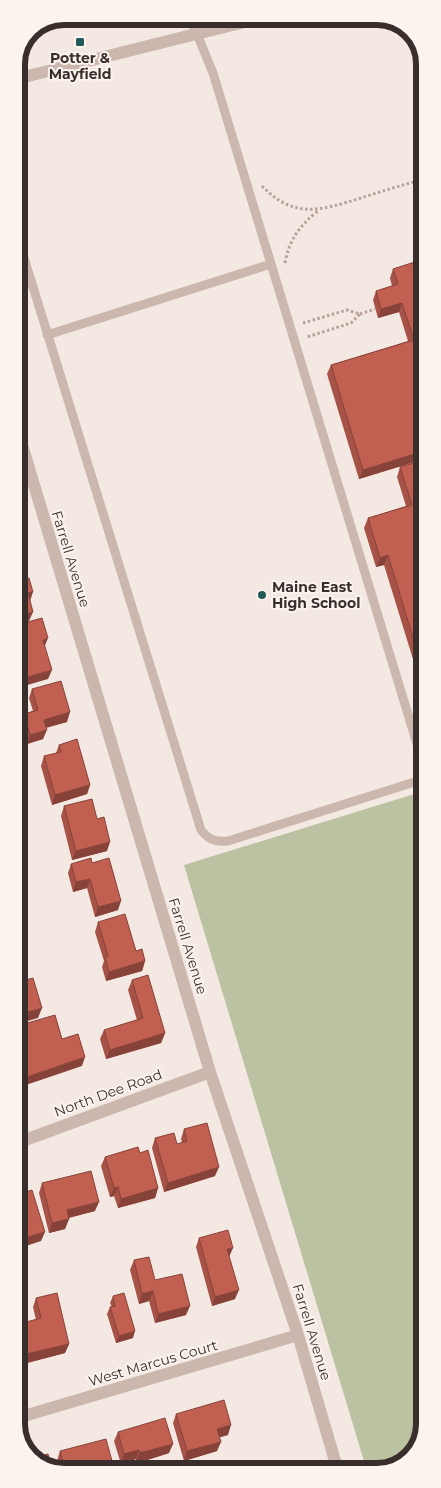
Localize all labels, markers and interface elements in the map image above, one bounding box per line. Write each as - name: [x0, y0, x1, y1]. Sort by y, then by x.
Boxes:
- marker: Potter & Mayfield: [74, 36, 86, 48]
- place label: Potter & Mayfield: [49, 49, 111, 83]
- street label: Farrell Avenue: [48, 508, 94, 610]
- place label: Maine East High School: [272, 578, 360, 612]
- marker: Maine East High School: [256, 589, 268, 601]
- street label: Farrell Avenue: [165, 895, 211, 997]
- street label: North Dee Road: [52, 1065, 164, 1121]
- street label: Farrell Avenue: [289, 1281, 335, 1383]
- street label: West Marcus Court: [86, 1336, 220, 1390]

